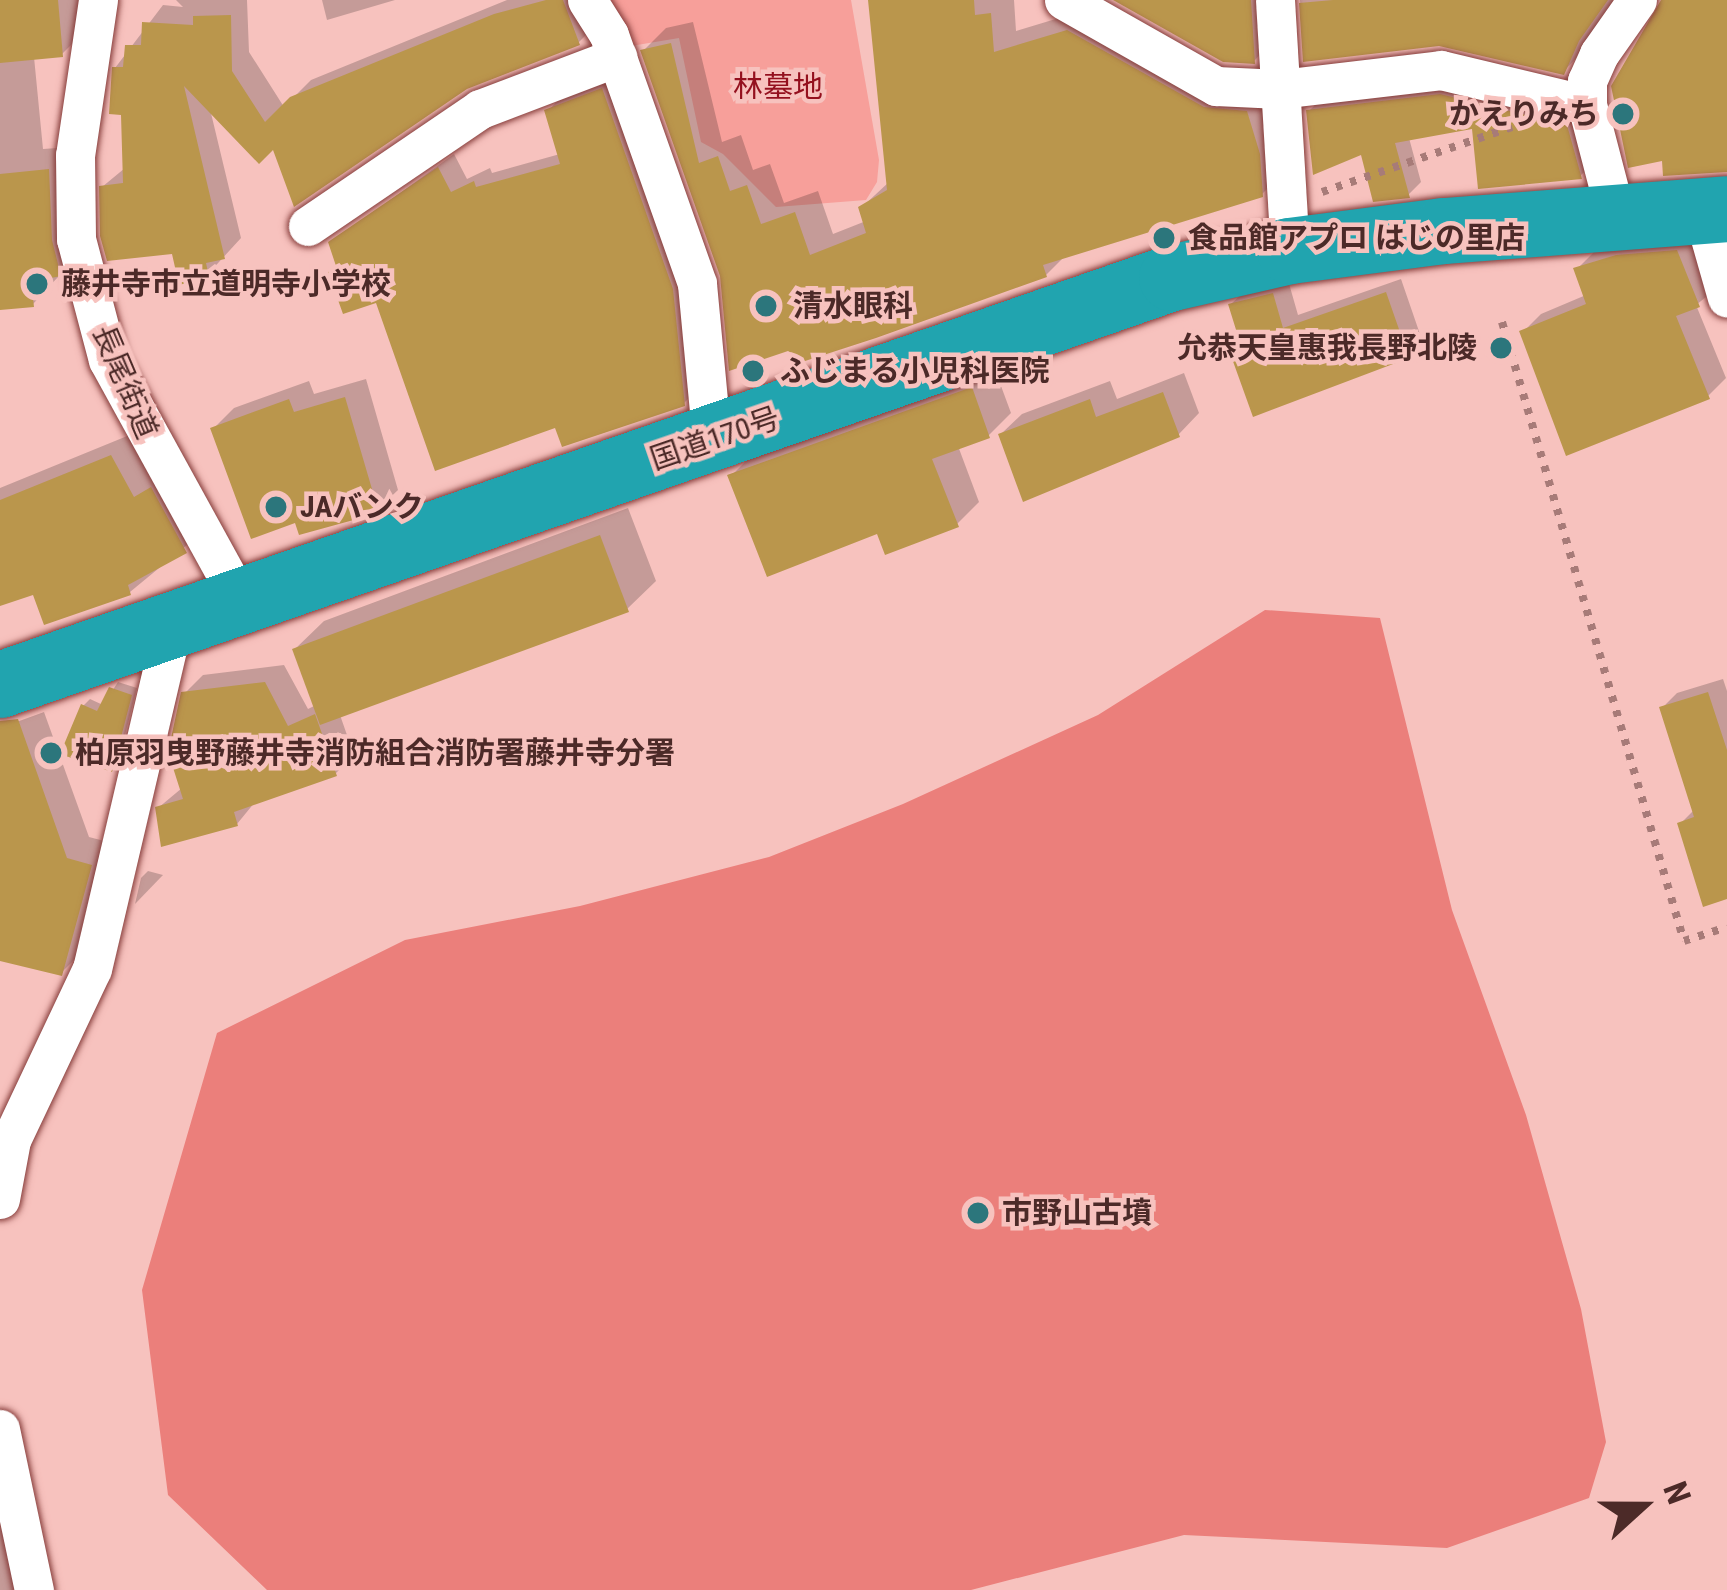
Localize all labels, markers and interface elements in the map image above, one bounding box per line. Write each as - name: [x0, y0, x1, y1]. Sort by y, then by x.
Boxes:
- park label: 林墓地: [733, 69, 823, 105]
- place label: かえりみち: [1449, 96, 1599, 132]
- marker: かえりみち: [1610, 101, 1636, 127]
- place label: 食品館アプロ はじの里店: [1188, 220, 1525, 256]
- marker: 食品館アプロ はじの里店: [1151, 225, 1177, 251]
- place label: 藤井寺市立道明寺小学校: [61, 266, 391, 302]
- marker: 藤井寺市立道明寺小学校: [24, 271, 50, 297]
- place label: 清水眼科: [793, 288, 913, 324]
- marker: 清水眼科: [750, 290, 782, 322]
- street label: 長尾街道: [85, 320, 165, 444]
- place label: 允恭天皇惠我長野北陵: [1177, 330, 1477, 366]
- marker: 允恭天皇惠我長野北陵: [1488, 335, 1514, 361]
- place label: ふじまる小児科医院: [780, 353, 1050, 389]
- marker: ふじまる小児科医院: [737, 355, 769, 387]
- street label: 国道170号: [646, 400, 784, 478]
- place label: JAバンク: [300, 489, 422, 525]
- marker: JAバンク: [263, 494, 289, 520]
- place label: 柏原羽曳野藤井寺消防組合消防署藤井寺分署: [75, 735, 675, 771]
- marker: 柏原羽曳野藤井寺消防組合消防署藤井寺分署: [38, 740, 64, 766]
- place label: 市野山古墳: [1002, 1195, 1152, 1231]
- marker: 市野山古墳: [965, 1200, 991, 1226]
- north arrow: [1583, 1446, 1703, 1566]
- text: N: [1655, 1476, 1699, 1509]

